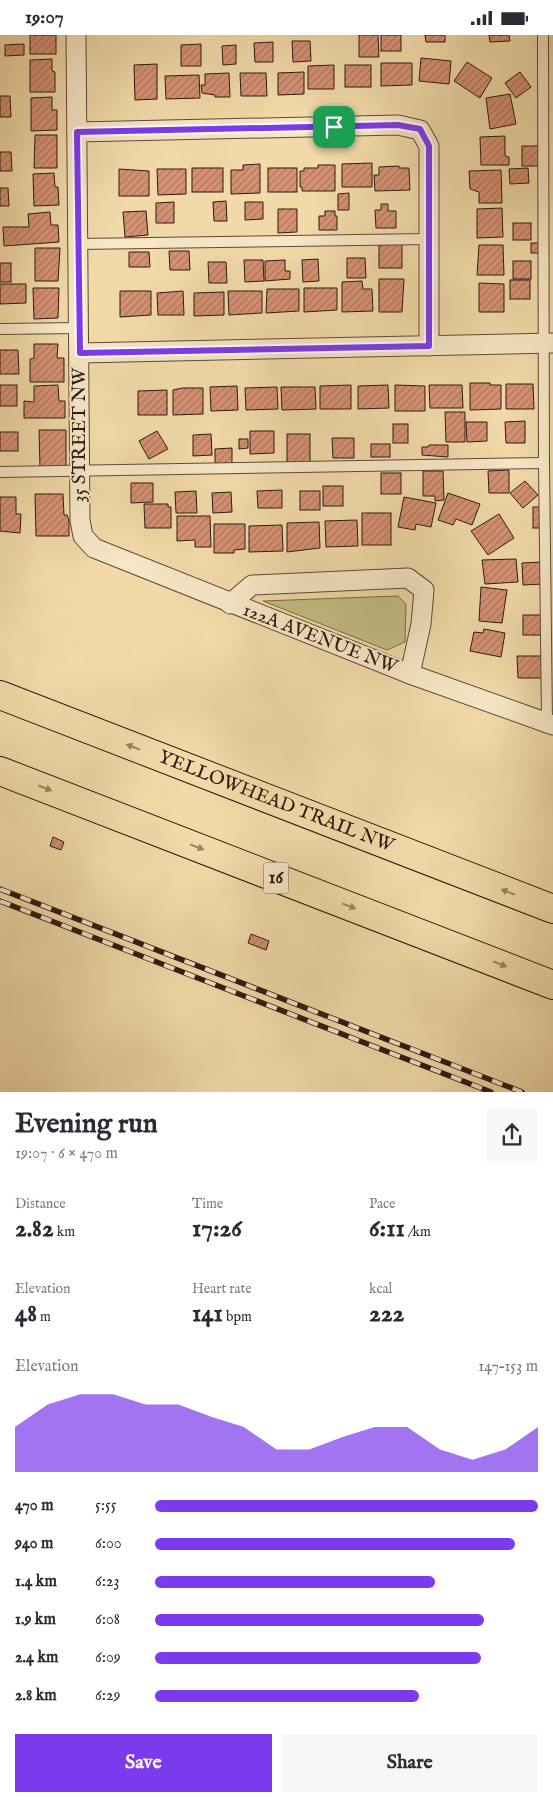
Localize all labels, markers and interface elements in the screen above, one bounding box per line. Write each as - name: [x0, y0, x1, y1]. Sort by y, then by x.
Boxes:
- text: 19:07: [25, 6, 64, 30]
- pin: [313, 106, 355, 148]
- icon: arrive: [320, 113, 348, 141]
- street label: 35 STREET NW: [68, 367, 92, 502]
- street label: 122A AVENUE NW: [239, 598, 402, 680]
- one-way arrow: [126, 743, 141, 750]
- street label: YELLOWHEAD TRAIL NW: [155, 745, 398, 859]
- one-way arrow: [38, 785, 53, 793]
- one-way arrow: [190, 843, 205, 851]
- road number: 16: [264, 863, 288, 893]
- one-way arrow: [500, 888, 515, 895]
- one-way arrow: [341, 903, 356, 910]
- one-way arrow: [493, 961, 507, 969]
- text: Evening run: [15, 1107, 158, 1142]
- button: share: [486, 1109, 538, 1161]
- text: 19:07 · 6 × 470 m: [15, 1144, 118, 1164]
- text: Distance: [15, 1195, 66, 1213]
- text: Time: [192, 1195, 223, 1213]
- text: Pace: [369, 1195, 396, 1213]
- text: 2.82: [15, 1213, 54, 1245]
- text: 17:26: [192, 1213, 242, 1245]
- text: 6:11: [369, 1213, 405, 1245]
- text: km: [54, 1223, 75, 1241]
- text: /km: [405, 1223, 431, 1241]
- text: Elevation: [15, 1280, 71, 1298]
- text: Heart rate: [192, 1280, 252, 1298]
- text: kcal: [369, 1280, 392, 1298]
- text: 48: [15, 1298, 37, 1330]
- text: 141: [192, 1298, 223, 1330]
- text: 222: [369, 1298, 404, 1330]
- text: m: [37, 1308, 51, 1326]
- text: bpm: [223, 1308, 252, 1326]
- text: Elevation: [15, 1357, 78, 1377]
- text: 147–153 m: [478, 1357, 538, 1377]
- text: 470 m: [15, 1496, 54, 1516]
- text: 5:55: [95, 1496, 117, 1516]
- text: 940 m: [15, 1534, 53, 1554]
- text: 6:00: [95, 1534, 122, 1554]
- text: 1.4 km: [15, 1572, 57, 1592]
- text: 6:23: [95, 1572, 119, 1592]
- text: 1.9 km: [15, 1610, 56, 1630]
- text: 6:08: [95, 1610, 120, 1630]
- text: 2.4 km: [15, 1648, 58, 1668]
- text: 6:09: [95, 1648, 121, 1668]
- text: 2.8 km: [15, 1686, 57, 1706]
- text: 6:29: [95, 1686, 120, 1706]
- button: Save: [15, 1734, 272, 1792]
- button: Share: [282, 1734, 538, 1792]

